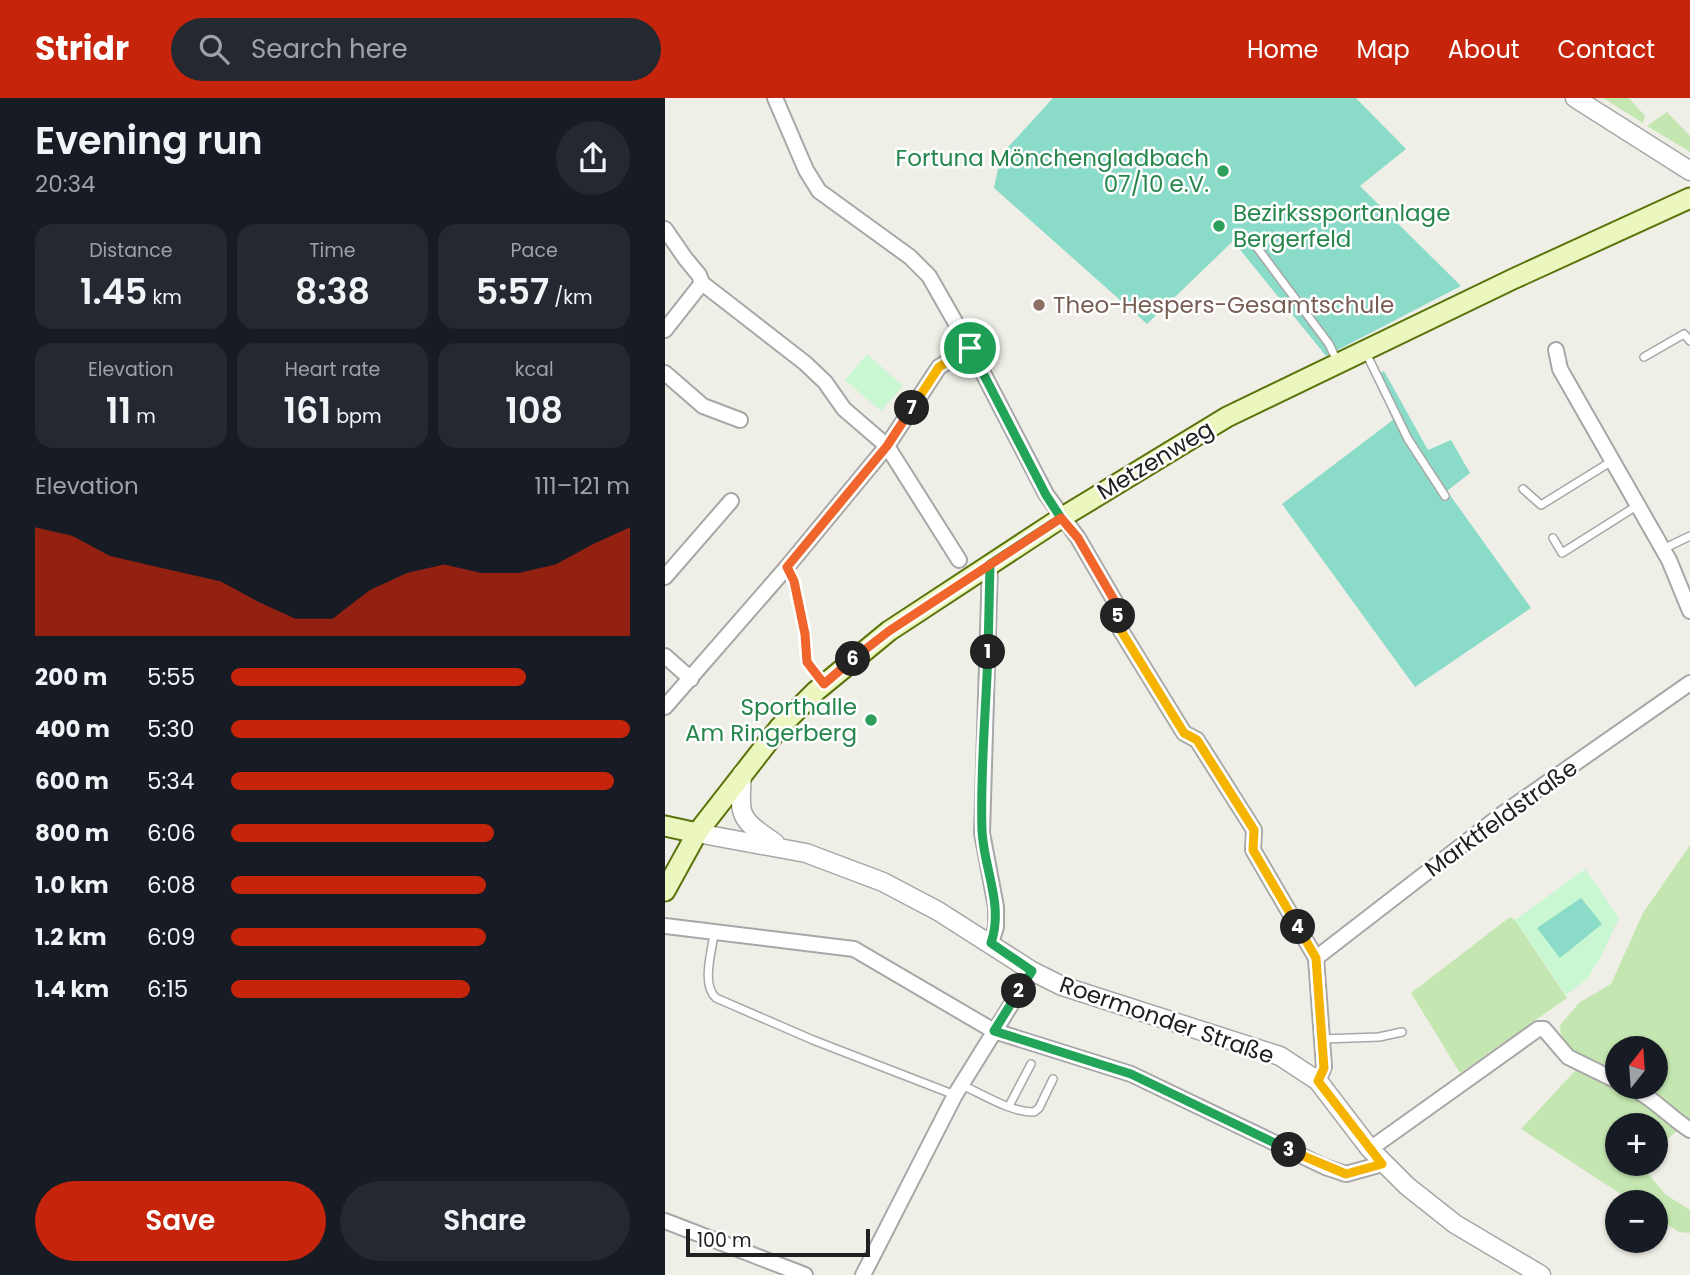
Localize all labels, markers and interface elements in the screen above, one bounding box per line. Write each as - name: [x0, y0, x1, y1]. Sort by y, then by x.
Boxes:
- search box: [171, 18, 661, 81]
- text: Stridr: [35, 25, 129, 72]
- icon: search: [195, 30, 233, 68]
- text: Search here: [251, 31, 408, 67]
- text: Home: [1247, 33, 1319, 66]
- text: Map: [1357, 33, 1410, 66]
- text: About: [1448, 33, 1519, 66]
- text: Contact: [1557, 33, 1655, 66]
- text: Evening run: [35, 114, 263, 167]
- button: share: [556, 121, 630, 195]
- place label: Fortuna Mönchengladbach 07/10 e.V.: [896, 142, 1209, 200]
- marker: Fortuna Mönchengladbach 07/10 e.V.: [1215, 163, 1231, 179]
- text: 20:34: [35, 168, 96, 200]
- place label: Bezirkssportanlage Bergerfeld: [1233, 197, 1450, 255]
- marker: Bezirkssportanlage Bergerfeld: [1211, 218, 1227, 234]
- text: Distance: [89, 237, 172, 264]
- text: Time: [309, 237, 356, 264]
- text: Pace: [511, 237, 558, 264]
- text: 1.45: [80, 267, 147, 316]
- text: 8:38: [295, 267, 370, 316]
- text: 5:57: [476, 267, 549, 316]
- text: km: [147, 284, 182, 311]
- text: /km: [549, 284, 593, 311]
- place label: Theo-Hespers-Gesamtschule: [1053, 289, 1394, 321]
- marker: Theo-Hespers-Gesamtschule: [1031, 297, 1047, 313]
- pin: [940, 318, 1000, 378]
- icon: arrive: [951, 329, 989, 367]
- text: Elevation: [88, 356, 174, 383]
- text: Heart rate: [285, 356, 380, 383]
- text: kcal: [515, 356, 554, 383]
- text: 11: [106, 386, 131, 435]
- text: 161: [283, 386, 331, 435]
- text: 108: [505, 386, 563, 435]
- pin: 7: [895, 390, 929, 426]
- text: 7: [906, 394, 917, 421]
- text: m: [131, 403, 156, 430]
- text: bpm: [331, 403, 382, 430]
- street label: Metzenweg: [1091, 413, 1219, 507]
- text: Elevation: [35, 470, 139, 502]
- text: 111–121 m: [535, 470, 630, 502]
- pin: 5: [1100, 598, 1135, 634]
- text: 5: [1111, 602, 1124, 629]
- pin: 1: [971, 634, 1005, 670]
- text: 1: [984, 638, 991, 665]
- pin: 6: [835, 642, 871, 676]
- text: 6: [846, 645, 859, 672]
- text: 200 m: [35, 661, 107, 693]
- text: 5:55: [147, 661, 195, 693]
- place label: Sporthalle Am Ringerberg: [685, 691, 857, 749]
- marker: Sporthalle Am Ringerberg: [863, 712, 879, 728]
- text: 400 m: [35, 713, 110, 745]
- text: 5:30: [147, 713, 194, 745]
- street label: Marktfeldstraße: [1418, 752, 1584, 884]
- text: 600 m: [35, 765, 109, 797]
- text: 5:34: [147, 765, 194, 797]
- text: 800 m: [35, 817, 109, 849]
- text: 6:06: [147, 817, 196, 849]
- text: 1.0 km: [35, 869, 109, 901]
- text: 6:08: [147, 869, 195, 901]
- pin: 4: [1281, 910, 1315, 944]
- text: 4: [1291, 913, 1304, 940]
- text: 1.2 km: [35, 921, 107, 953]
- text: 6:09: [147, 921, 195, 953]
- street label: Roermonder Straße: [1055, 968, 1279, 1072]
- text: 1.4 km: [35, 973, 109, 1005]
- text: 6:15: [147, 973, 188, 1005]
- pin: 2: [1001, 974, 1037, 1008]
- text: 2: [1013, 977, 1024, 1004]
- north arrow: [1605, 1036, 1668, 1099]
- map controls: [1605, 1036, 1668, 1253]
- button: +: [1605, 1113, 1668, 1176]
- pin: 3: [1271, 1132, 1307, 1168]
- text: 3: [1283, 1136, 1294, 1163]
- button: Save: [35, 1181, 326, 1261]
- button: Share: [340, 1181, 630, 1261]
- button: −: [1605, 1190, 1668, 1253]
- scale bar: [686, 1226, 870, 1258]
- text: 100 m: [697, 1227, 752, 1254]

